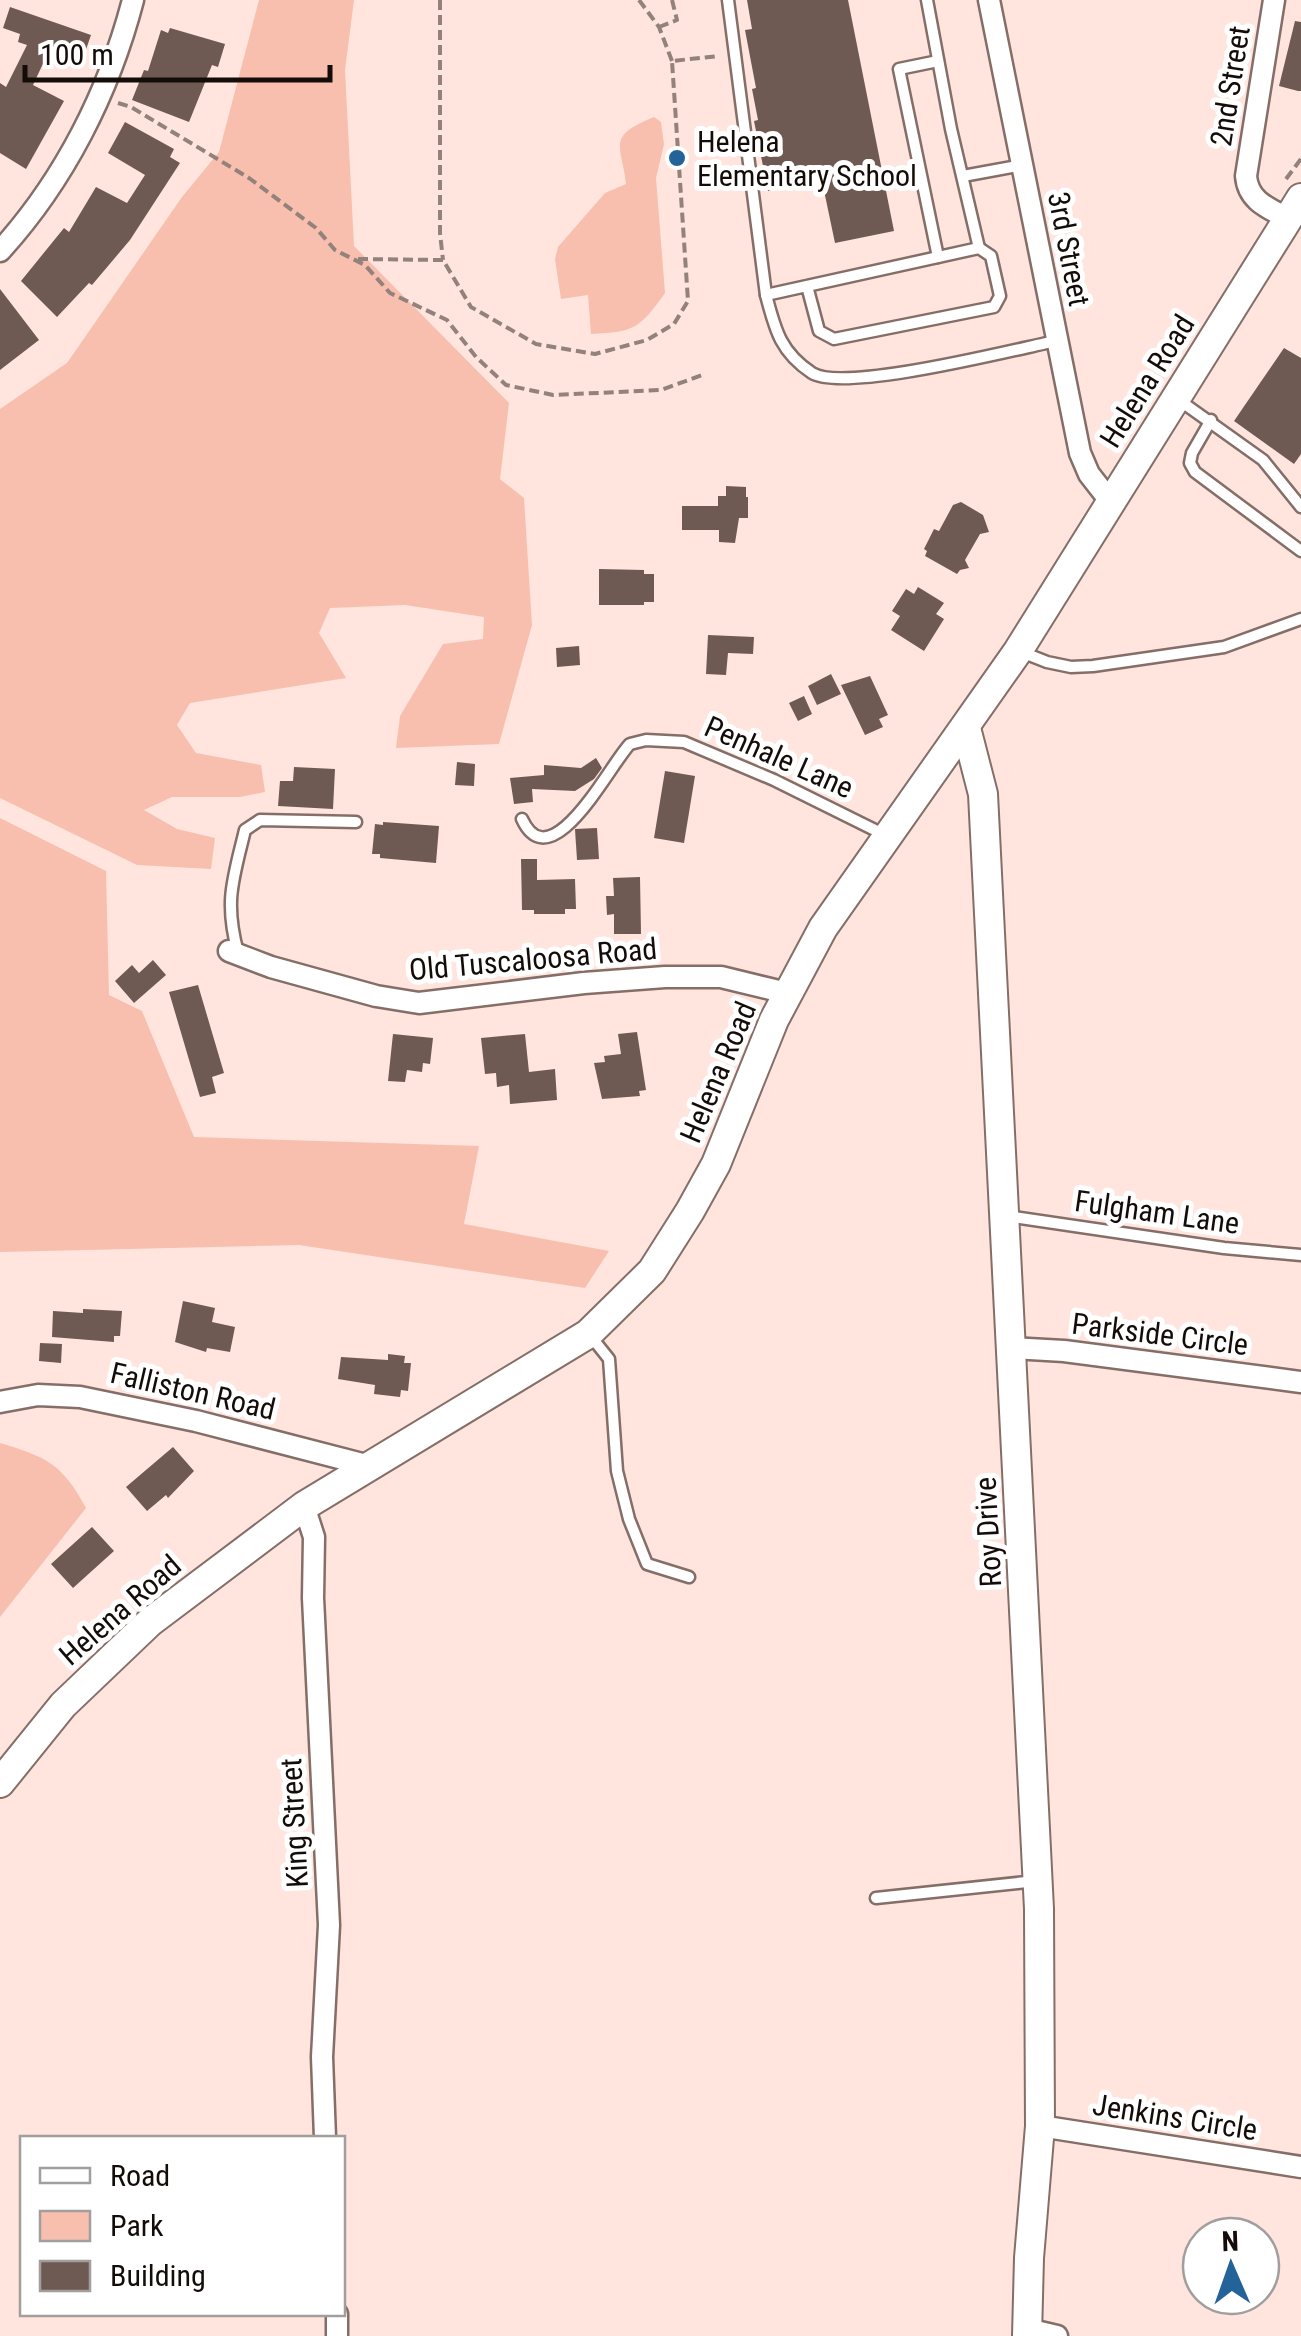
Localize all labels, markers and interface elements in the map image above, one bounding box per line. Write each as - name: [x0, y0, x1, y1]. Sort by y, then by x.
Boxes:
- scale bar: [25, 20, 330, 82]
- street label: 2nd Street: [1203, 23, 1257, 149]
- text: 100 m: [40, 37, 114, 72]
- place label: Helena Elementary School: [697, 124, 917, 193]
- marker: Helena Elementary School: [666, 147, 688, 169]
- street label: 3rd Street: [1041, 189, 1097, 309]
- street label: Helena Road: [1093, 308, 1201, 454]
- street label: Penhale Lane: [699, 709, 859, 805]
- street label: Old Tuscaloosa Road: [407, 931, 659, 987]
- street label: Helena Road: [673, 996, 763, 1148]
- street label: Fulgham Lane: [1072, 1183, 1242, 1241]
- street label: Parkside Circle: [1070, 1306, 1250, 1362]
- street label: Falliston Road: [107, 1355, 279, 1427]
- street label: Roy Drive: [968, 1476, 1008, 1588]
- street label: Helena Road: [52, 1548, 188, 1672]
- street label: King Street: [273, 1757, 315, 1889]
- street label: Jenkins Circle: [1090, 2087, 1260, 2147]
- legend: [20, 2136, 345, 2316]
- text: Road: [110, 2158, 170, 2193]
- text: Park: [110, 2208, 164, 2243]
- north arrow: [1181, 2216, 1281, 2316]
- text: N: [1221, 2225, 1239, 2258]
- text: Building: [110, 2258, 206, 2293]

